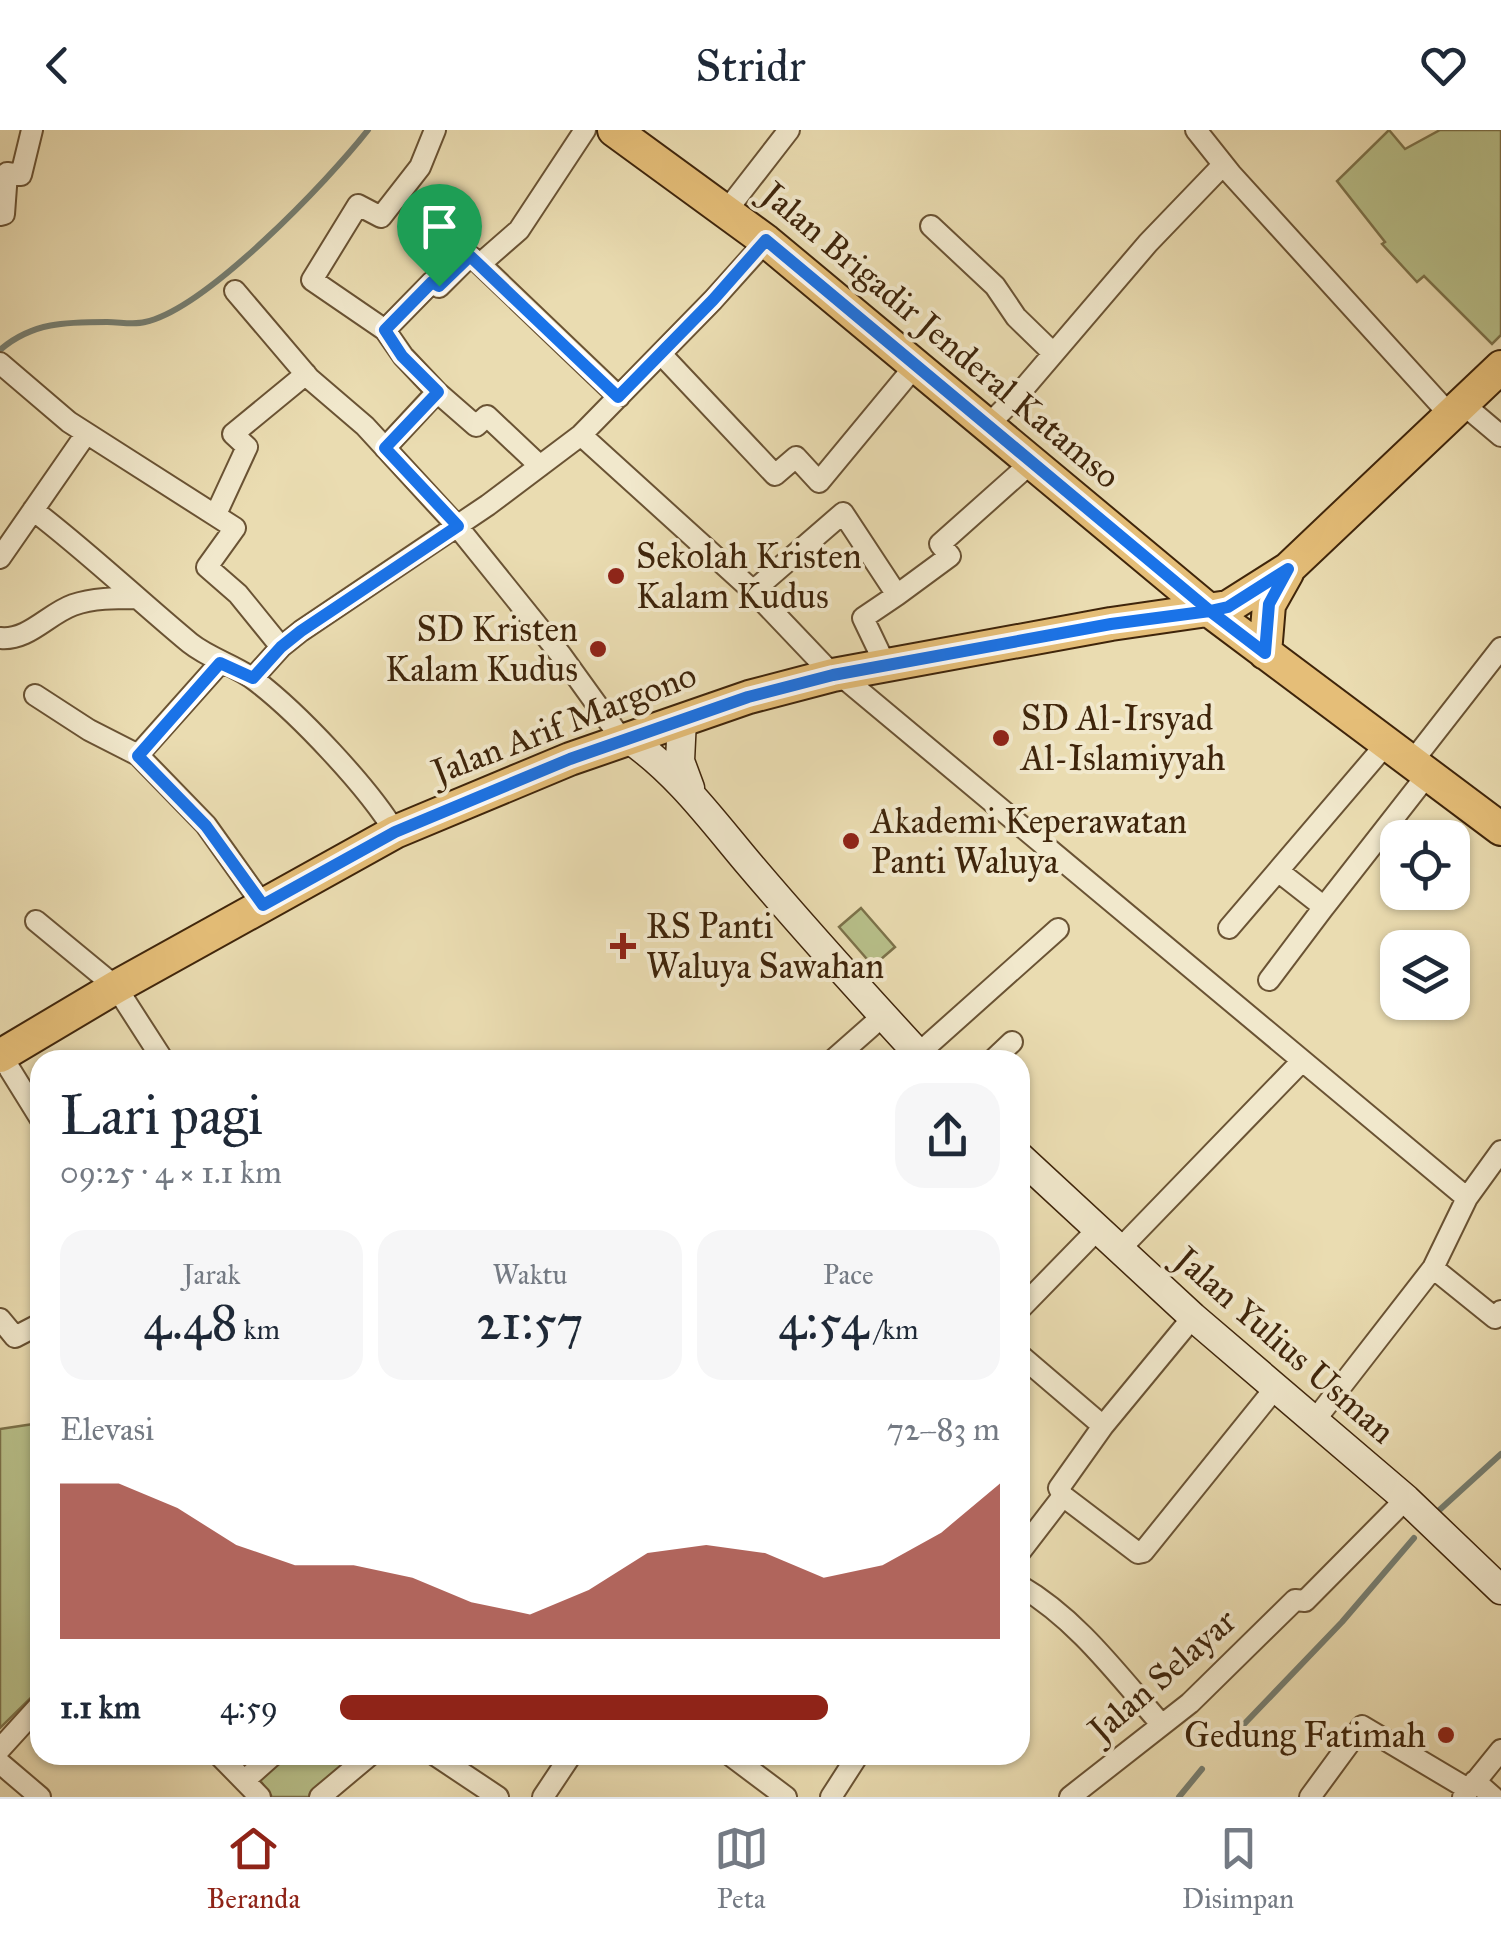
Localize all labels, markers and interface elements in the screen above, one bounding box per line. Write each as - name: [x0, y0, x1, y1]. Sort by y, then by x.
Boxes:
- icon: back: [30, 38, 85, 93]
- text: Stridr: [695, 38, 806, 93]
- icon: heart: [1416, 38, 1471, 93]
- street label: Jalan Brigadir Jenderal Katamso: [750, 170, 1129, 498]
- pin: [397, 184, 482, 287]
- icon: arrive: [412, 199, 467, 254]
- place label: Sekolah Kristen Kalam Kudus: [636, 535, 862, 618]
- marker: Sekolah Kristen Kalam Kudus: [605, 565, 627, 587]
- place label: SD Kristen Kalam Kudus: [385, 608, 578, 691]
- marker: SD Kristen Kalam Kudus: [587, 638, 609, 660]
- street label: Jalan Arif Margono: [422, 653, 702, 795]
- place label: SD Al-Irsyad Al-Islamiyyah: [1019, 697, 1225, 780]
- marker: SD Al-Irsyad Al-Islamiyyah: [990, 727, 1012, 749]
- place label: Akademi Keperawatan Panti Waluya: [869, 800, 1187, 883]
- map controls: [1380, 820, 1470, 1020]
- button: locate: [1380, 820, 1470, 910]
- marker: Akademi Keperawatan Panti Waluya: [840, 830, 862, 852]
- place label: RS Panti Waluya Sawahan: [646, 905, 884, 988]
- button: layers: [1380, 930, 1470, 1020]
- marker: RS Panti Waluya Sawahan: [610, 933, 636, 959]
- text: Lari pagi: [60, 1082, 263, 1149]
- button: share: [895, 1083, 1000, 1188]
- text: 09:25 · 4 × 1.1 km: [60, 1153, 282, 1192]
- street label: Jalan Yulius Usman: [1163, 1235, 1404, 1453]
- text: Jarak: [183, 1257, 241, 1292]
- text: Waktu: [493, 1257, 567, 1292]
- text: Pace: [823, 1257, 874, 1292]
- text: 4.48: [143, 1292, 238, 1353]
- text: 21:57: [477, 1292, 583, 1353]
- text: 4:54: [778, 1292, 868, 1353]
- text: km: [238, 1312, 280, 1347]
- text: /km: [868, 1312, 918, 1347]
- text: Elevasi: [60, 1410, 154, 1449]
- text: 72–83 m: [887, 1410, 1000, 1449]
- street label: Jalan Selayar: [1077, 1599, 1246, 1754]
- text: 1.1 km: [60, 1688, 141, 1727]
- text: 4:59: [220, 1688, 278, 1727]
- place label: Gedung Fatimah: [1184, 1714, 1426, 1757]
- marker: Gedung Fatimah: [1435, 1724, 1457, 1746]
- tab: Beranda: [207, 1821, 300, 1916]
- tab: Peta: [714, 1821, 769, 1916]
- tab: Disimpan: [1182, 1821, 1294, 1916]

